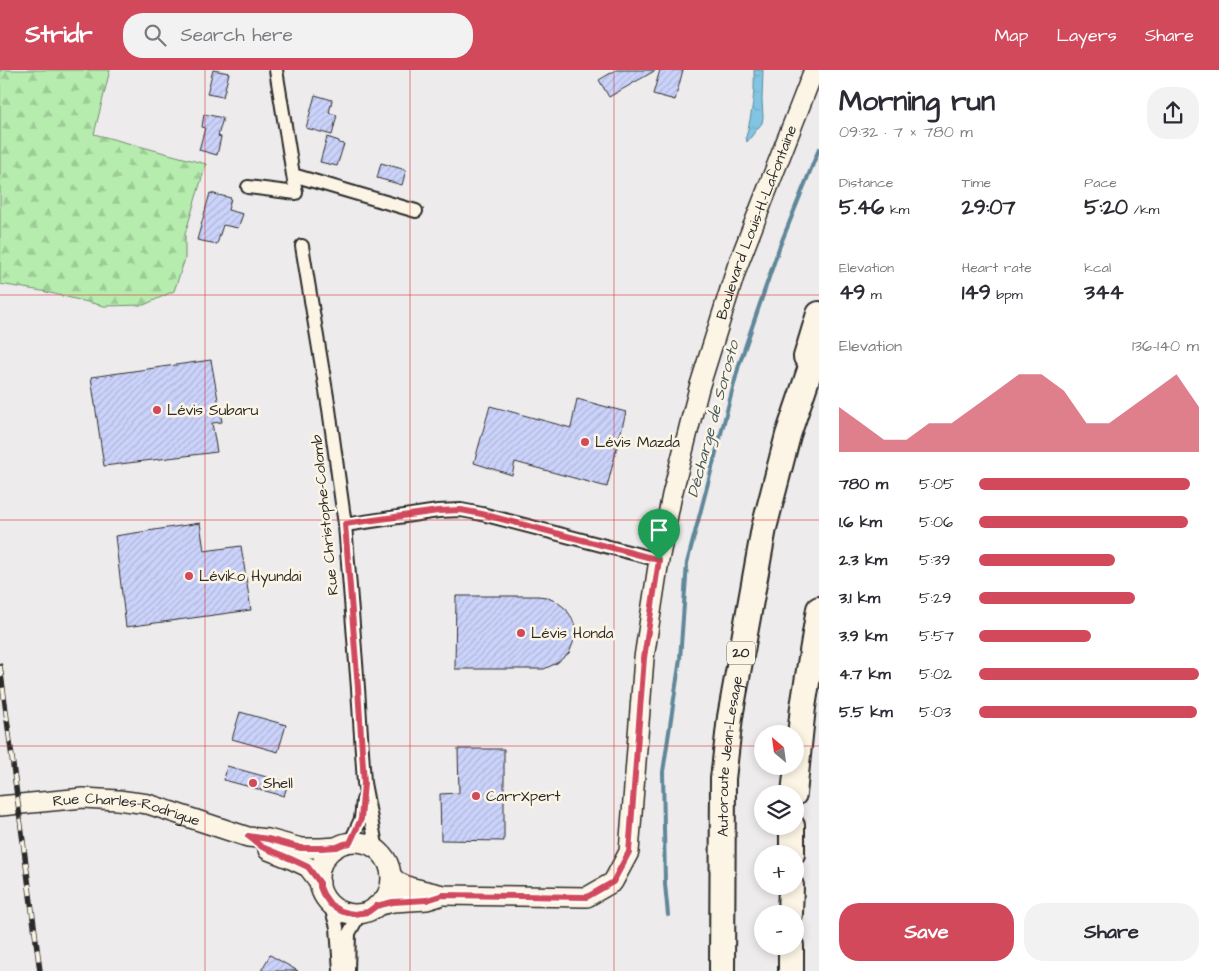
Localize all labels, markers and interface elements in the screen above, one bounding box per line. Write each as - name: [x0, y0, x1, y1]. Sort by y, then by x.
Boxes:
- search box: [123, 13, 473, 58]
- text: Stridr: [25, 18, 93, 52]
- icon: search: [141, 21, 169, 49]
- text: Search here: [181, 22, 293, 49]
- text: Map: [994, 23, 1028, 48]
- text: Layers: [1056, 23, 1117, 48]
- text: Share: [1145, 23, 1194, 48]
- text: Morning run: [839, 82, 995, 121]
- button: share: [1147, 87, 1199, 139]
- text: 09:32 · 7 × 780 m: [839, 121, 973, 143]
- street label: Boulevard Louis-H.-Lafontaine: [711, 122, 802, 322]
- text: Distance: [839, 173, 893, 193]
- text: Time: [962, 173, 991, 193]
- text: Pace: [1084, 173, 1117, 193]
- text: 5.46: [839, 193, 884, 222]
- text: 29:07: [962, 193, 1015, 222]
- text: 5:20: [1084, 193, 1128, 222]
- text: km: [884, 200, 909, 220]
- text: /km: [1128, 200, 1159, 220]
- text: Elevation: [839, 258, 894, 278]
- text: Heart rate: [962, 258, 1032, 278]
- text: kcal: [1084, 258, 1111, 278]
- text: 49: [839, 278, 865, 307]
- text: 149: [962, 278, 991, 307]
- text: 344: [1084, 278, 1124, 307]
- text: m: [865, 285, 882, 305]
- text: bpm: [991, 285, 1023, 305]
- text: Elevation: [839, 335, 902, 357]
- text: 136–140 m: [1132, 335, 1199, 357]
- water label: Décharge de Sorosto: [682, 337, 746, 500]
- place label: Lévis Subaru: [167, 400, 259, 421]
- marker: Lévis Subaru: [151, 404, 163, 416]
- place label: Lévis Mazda: [595, 432, 680, 453]
- street label: Rue Christophe-Colomb: [306, 433, 344, 596]
- marker: Lévis Mazda: [579, 436, 591, 448]
- text: 780 m: [839, 473, 888, 495]
- text: 5:05: [919, 473, 954, 495]
- pin: [638, 509, 680, 560]
- text: 1.6 km: [839, 511, 882, 533]
- text: 5:06: [919, 511, 953, 533]
- icon: arrive: [645, 516, 673, 544]
- text: 2.3 km: [839, 549, 887, 571]
- text: 5:39: [919, 549, 950, 571]
- place label: Léviko Hyundai: [199, 566, 302, 588]
- marker: Léviko Hyundai: [183, 570, 195, 582]
- text: 3.1 km: [839, 587, 880, 609]
- text: 5:29: [919, 587, 951, 609]
- place label: Lévis Honda: [531, 623, 614, 644]
- text: 3.9 km: [839, 625, 887, 647]
- text: 5:57: [919, 625, 954, 647]
- marker: Lévis Honda: [515, 627, 527, 639]
- road number: 20: [727, 642, 755, 664]
- text: 4.7 km: [839, 663, 891, 685]
- text: 5:02: [919, 663, 952, 685]
- street label: Autoroute Jean-Lesage: [712, 674, 748, 837]
- text: 5.5 km: [839, 701, 893, 723]
- text: 5:03: [919, 701, 951, 723]
- north arrow: [754, 725, 804, 775]
- map controls: [754, 725, 804, 955]
- place label: Shell: [263, 773, 293, 794]
- marker: Shell: [247, 777, 259, 789]
- button: layers: [754, 785, 804, 835]
- place label: CarrXpert: [486, 786, 561, 807]
- street label: Rue Charles-Rodrigue: [52, 787, 203, 831]
- marker: CarrXpert: [470, 790, 482, 802]
- button: +: [754, 845, 804, 895]
- button: Save: [839, 903, 1014, 961]
- button: Share: [1024, 903, 1199, 961]
- button: −: [754, 905, 804, 955]

